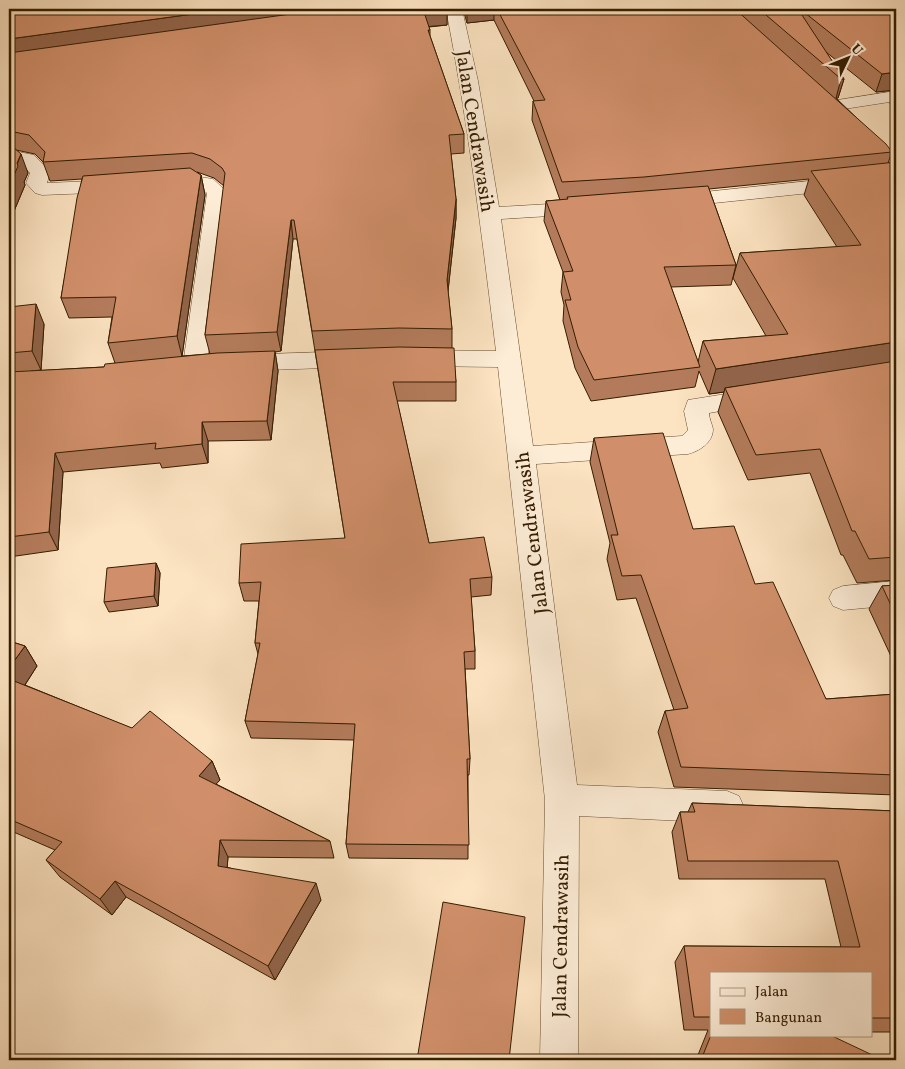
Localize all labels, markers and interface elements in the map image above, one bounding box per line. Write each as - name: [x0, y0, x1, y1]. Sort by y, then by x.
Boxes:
- north arrow: [822, 32, 872, 82]
- text: U: [846, 40, 867, 60]
- street label: Jalan Cendrawasih: [447, 48, 501, 214]
- street label: Jalan Cendrawasih: [509, 450, 557, 616]
- street label: Jalan Cendrawasih: [547, 854, 577, 1018]
- legend: [710, 972, 872, 1036]
- text: Jalan: [755, 982, 788, 1003]
- text: Bangunan: [755, 1008, 822, 1029]

